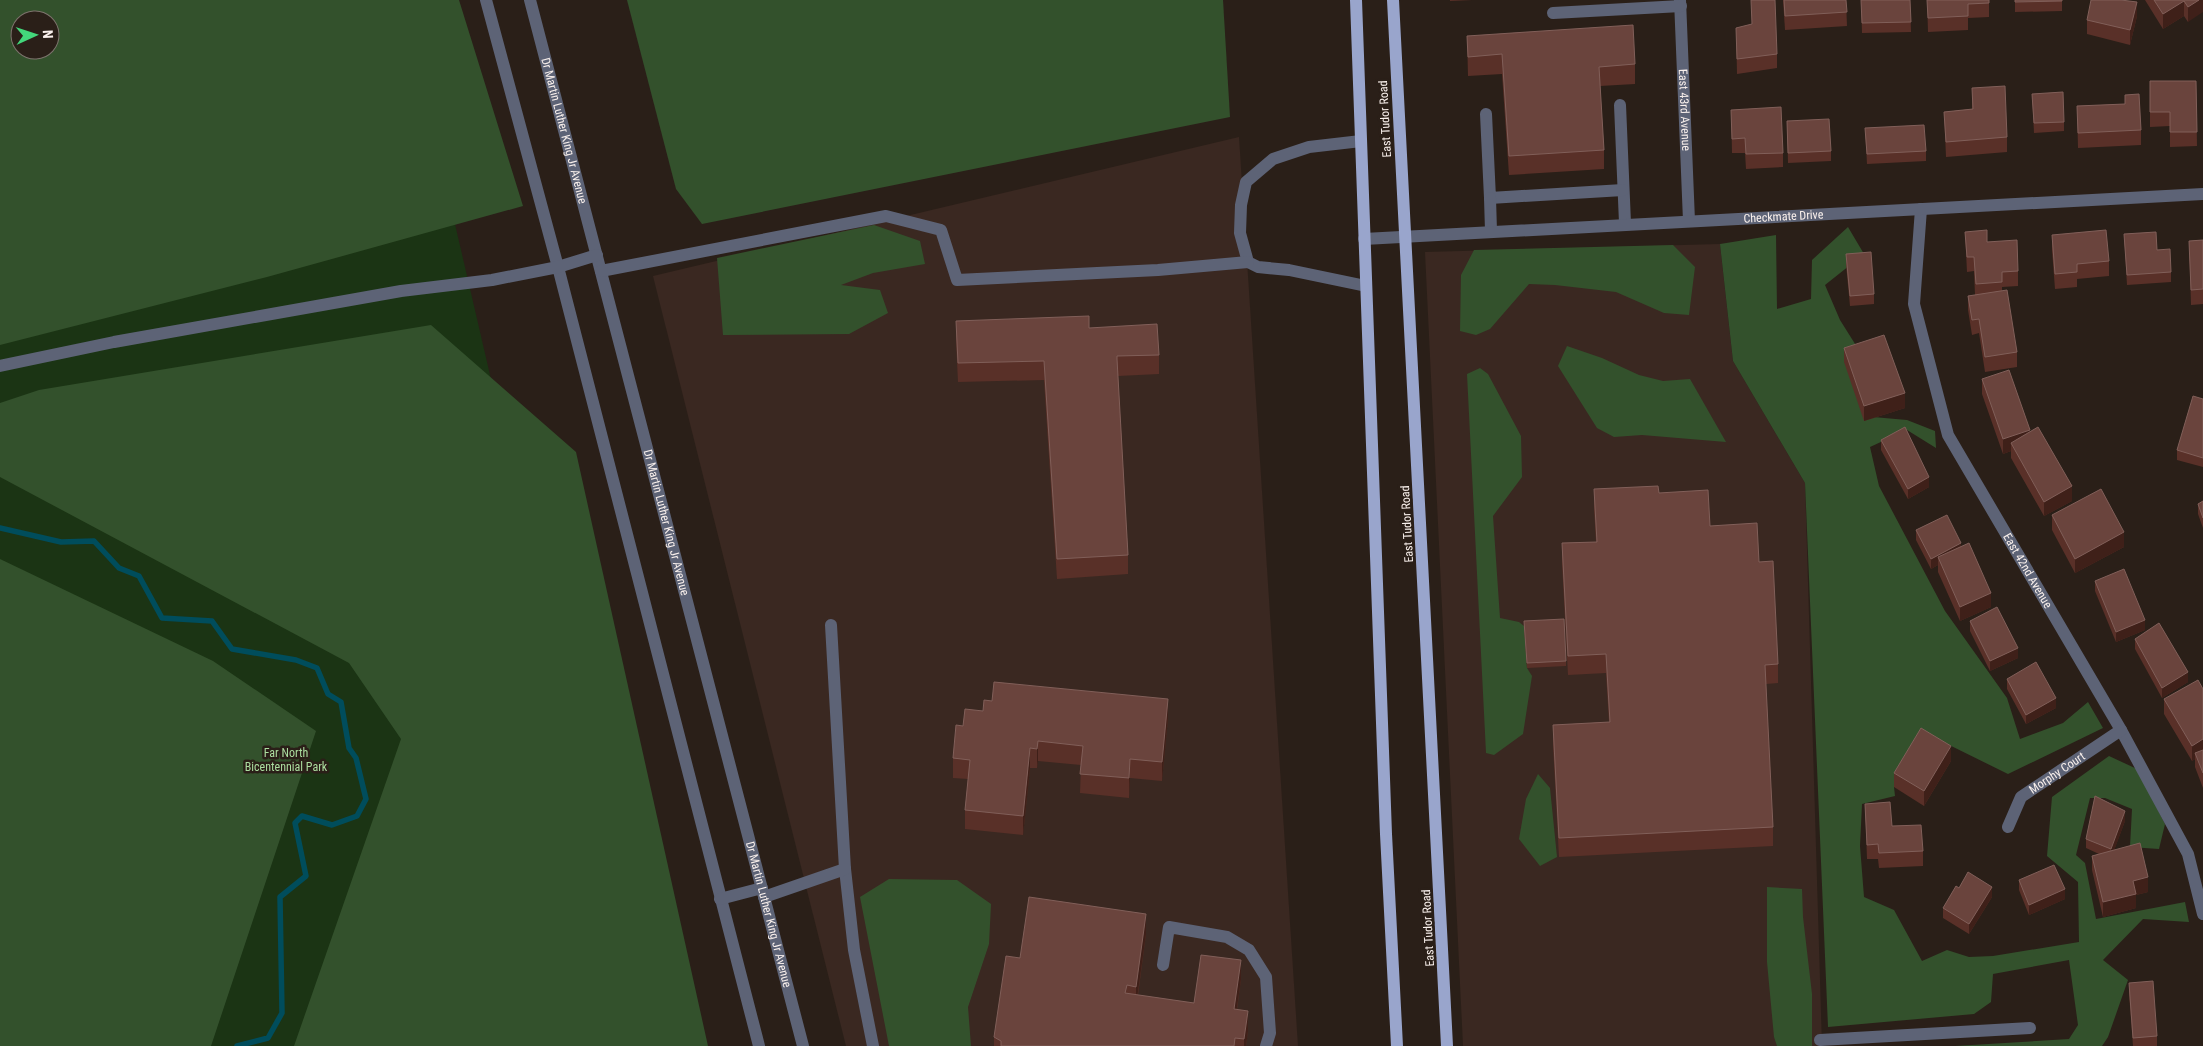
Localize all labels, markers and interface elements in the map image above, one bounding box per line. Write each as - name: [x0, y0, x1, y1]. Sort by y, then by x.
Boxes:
- north arrow: [10, 10, 60, 60]
- text: N: [40, 30, 56, 39]
- street label: Dr Martin Luther King Jr Avenue: [538, 56, 590, 205]
- street label: East 43rd Avenue: [1676, 69, 1693, 152]
- street label: East Tudor Road: [1376, 80, 1394, 158]
- street label: Checkmate Drive: [1743, 207, 1824, 226]
- street label: Dr Martin Luther King Jr Avenue: [641, 448, 692, 597]
- street label: East Tudor Road: [1398, 485, 1416, 563]
- street label: East 42nd Avenue: [2000, 531, 2055, 611]
- park label: Far North Bicentennial Park: [245, 746, 328, 774]
- street label: Morphy Court: [2026, 749, 2088, 797]
- street label: Dr Martin Luther King Jr Avenue: [743, 840, 794, 989]
- street label: East Tudor Road: [1419, 889, 1437, 967]

